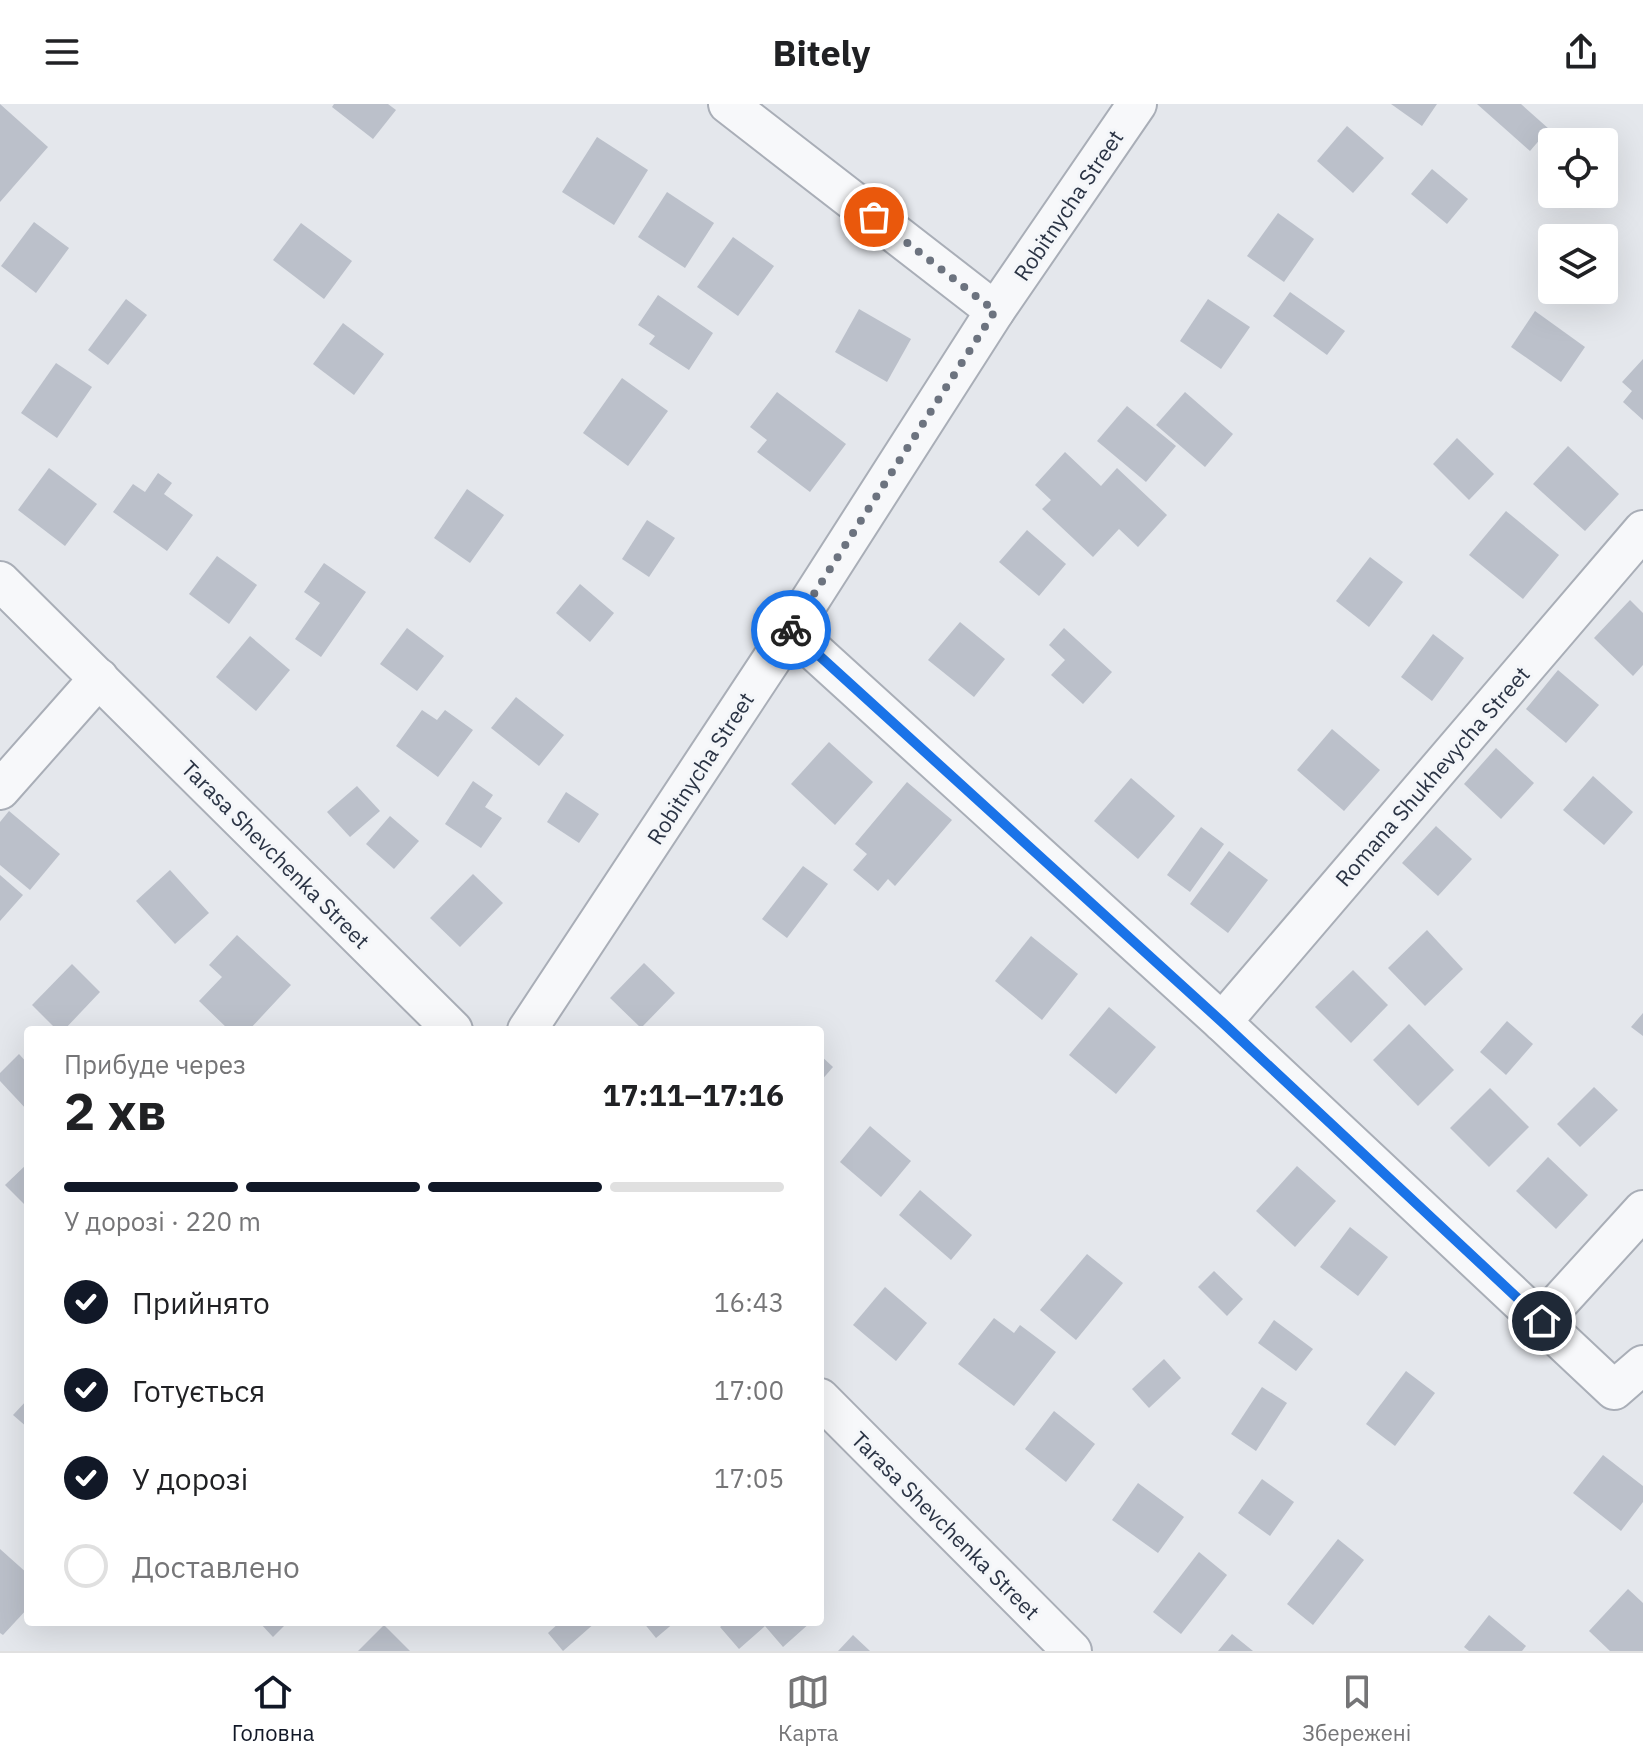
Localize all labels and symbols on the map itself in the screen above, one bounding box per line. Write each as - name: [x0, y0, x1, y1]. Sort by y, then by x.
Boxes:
- street label: Robitnycha Street: [1007, 124, 1129, 286]
- pin: [840, 183, 908, 251]
- courier: [751, 590, 831, 670]
- street label: Romana Shukhevycha Street: [1328, 660, 1536, 892]
- street label: Robitnycha Street: [640, 686, 760, 850]
- street label: Tarasa Shevchenka Street: [176, 754, 376, 954]
- pin: [1508, 1287, 1576, 1355]
- street label: Tarasa Shevchenka Street: [846, 1425, 1046, 1625]

